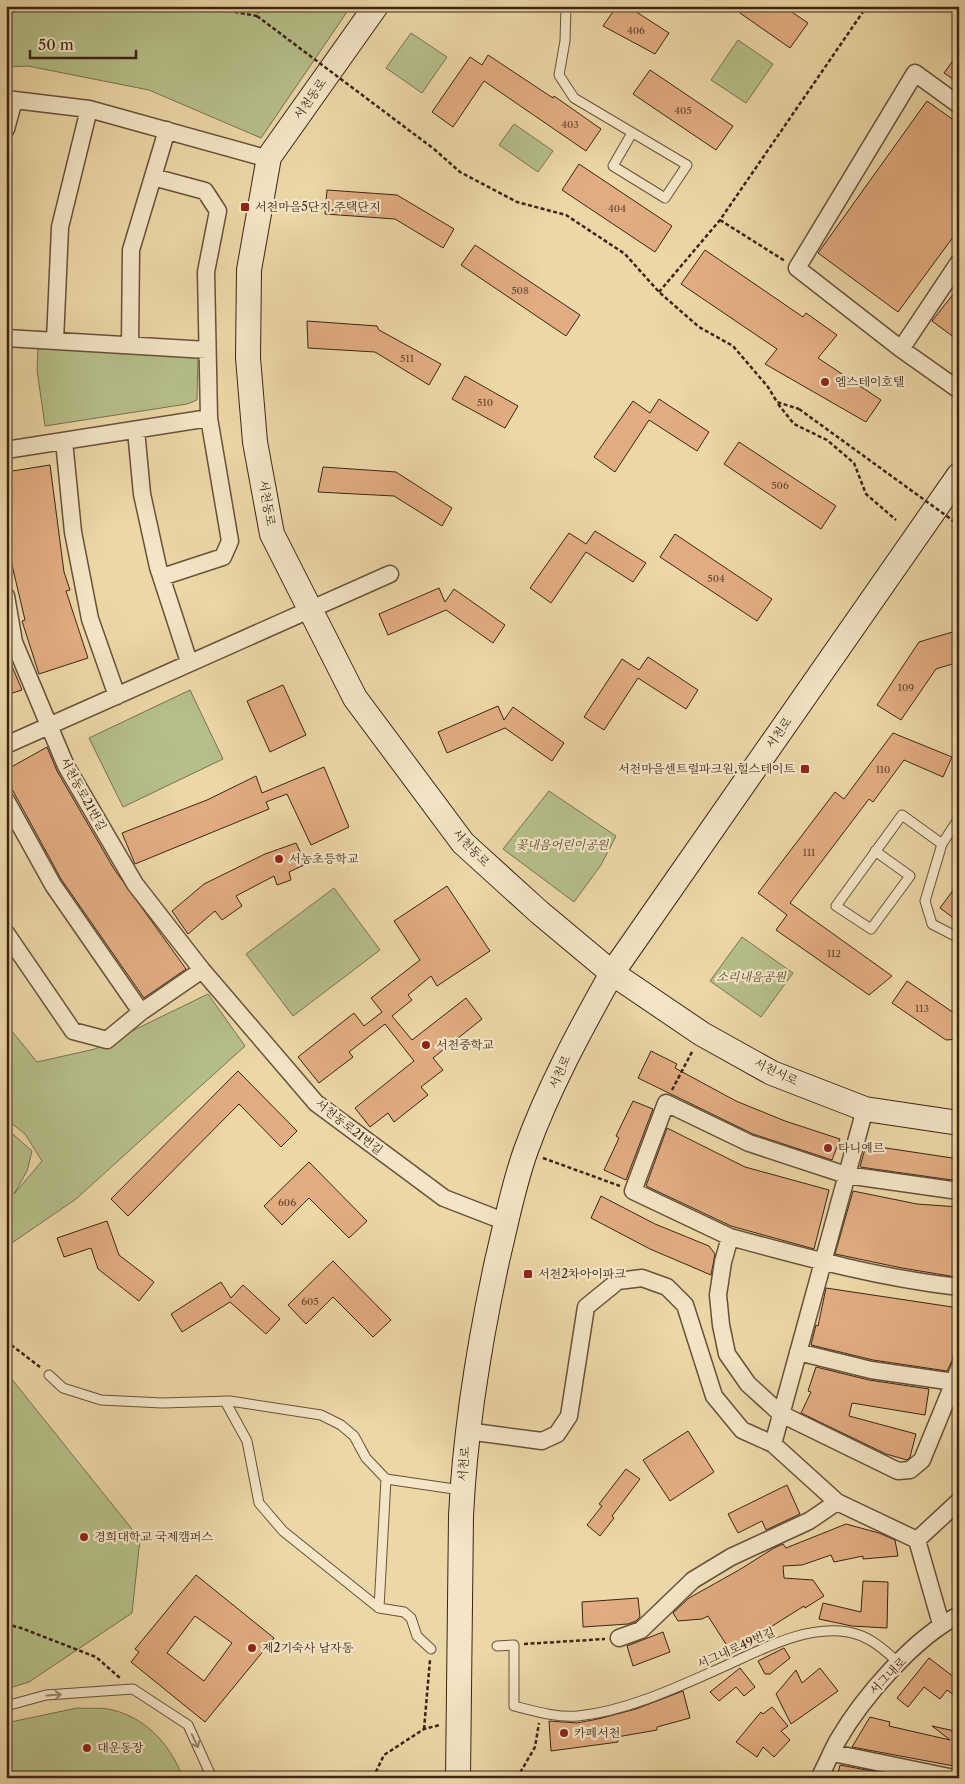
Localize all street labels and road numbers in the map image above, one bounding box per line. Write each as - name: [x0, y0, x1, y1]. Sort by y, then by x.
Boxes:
- street label: 서천동로: [290, 75, 329, 122]
- street label: 서천동로: [256, 479, 279, 527]
- street label: 서천로: [762, 714, 795, 751]
- street label: 서천동로21번길: [57, 754, 110, 833]
- street label: 서천동로: [450, 826, 493, 870]
- street label: 서천로: [546, 1052, 574, 1091]
- street label: 서천서로: [752, 1055, 801, 1088]
- street label: 서천동로21번길: [313, 1096, 386, 1158]
- street label: 서천로: [455, 1446, 472, 1482]
- street label: 서그내로49번길: [695, 1624, 777, 1671]
- street label: 서그내로: [866, 1653, 909, 1698]

